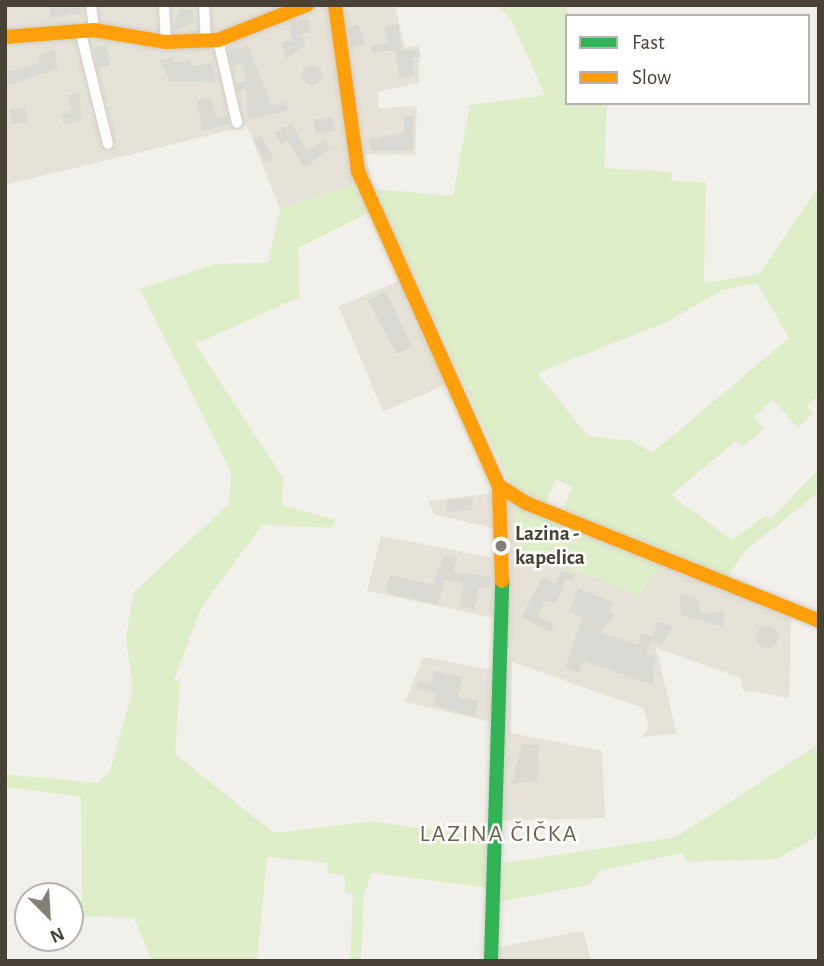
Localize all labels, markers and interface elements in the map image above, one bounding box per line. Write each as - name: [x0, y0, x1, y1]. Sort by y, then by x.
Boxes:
- legend: [565, 14, 810, 105]
- text: Fast: [632, 32, 665, 53]
- text: Slow: [632, 67, 671, 88]
- place label: Lazina - kapelica: [515, 521, 585, 571]
- marker: Lazina - kapelica: [493, 538, 509, 554]
- district label: LAZINA ČIČKA: [421, 821, 577, 849]
- north arrow: [14, 882, 84, 952]
- text: N: [47, 923, 67, 946]

